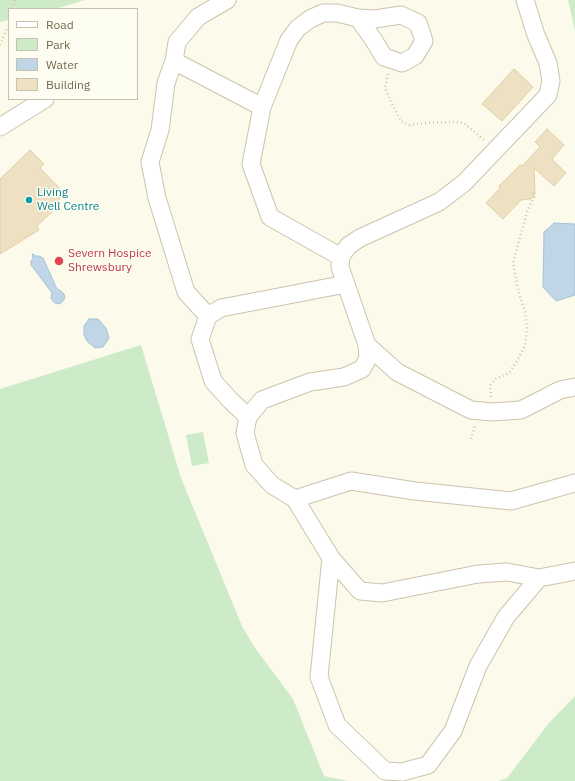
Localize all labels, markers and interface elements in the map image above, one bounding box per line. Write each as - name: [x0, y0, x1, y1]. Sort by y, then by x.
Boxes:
- legend: [8, 8, 138, 100]
- text: Road: [46, 17, 74, 32]
- text: Park: [46, 37, 70, 52]
- text: Water: [46, 57, 78, 72]
- text: Building: [46, 77, 90, 92]
- place label: Living Well Centre: [37, 186, 99, 214]
- marker: Living Well Centre: [24, 195, 34, 205]
- place label: Severn Hospice Shrewsbury: [68, 247, 151, 275]
- marker: Severn Hospice Shrewsbury: [53, 255, 65, 267]

